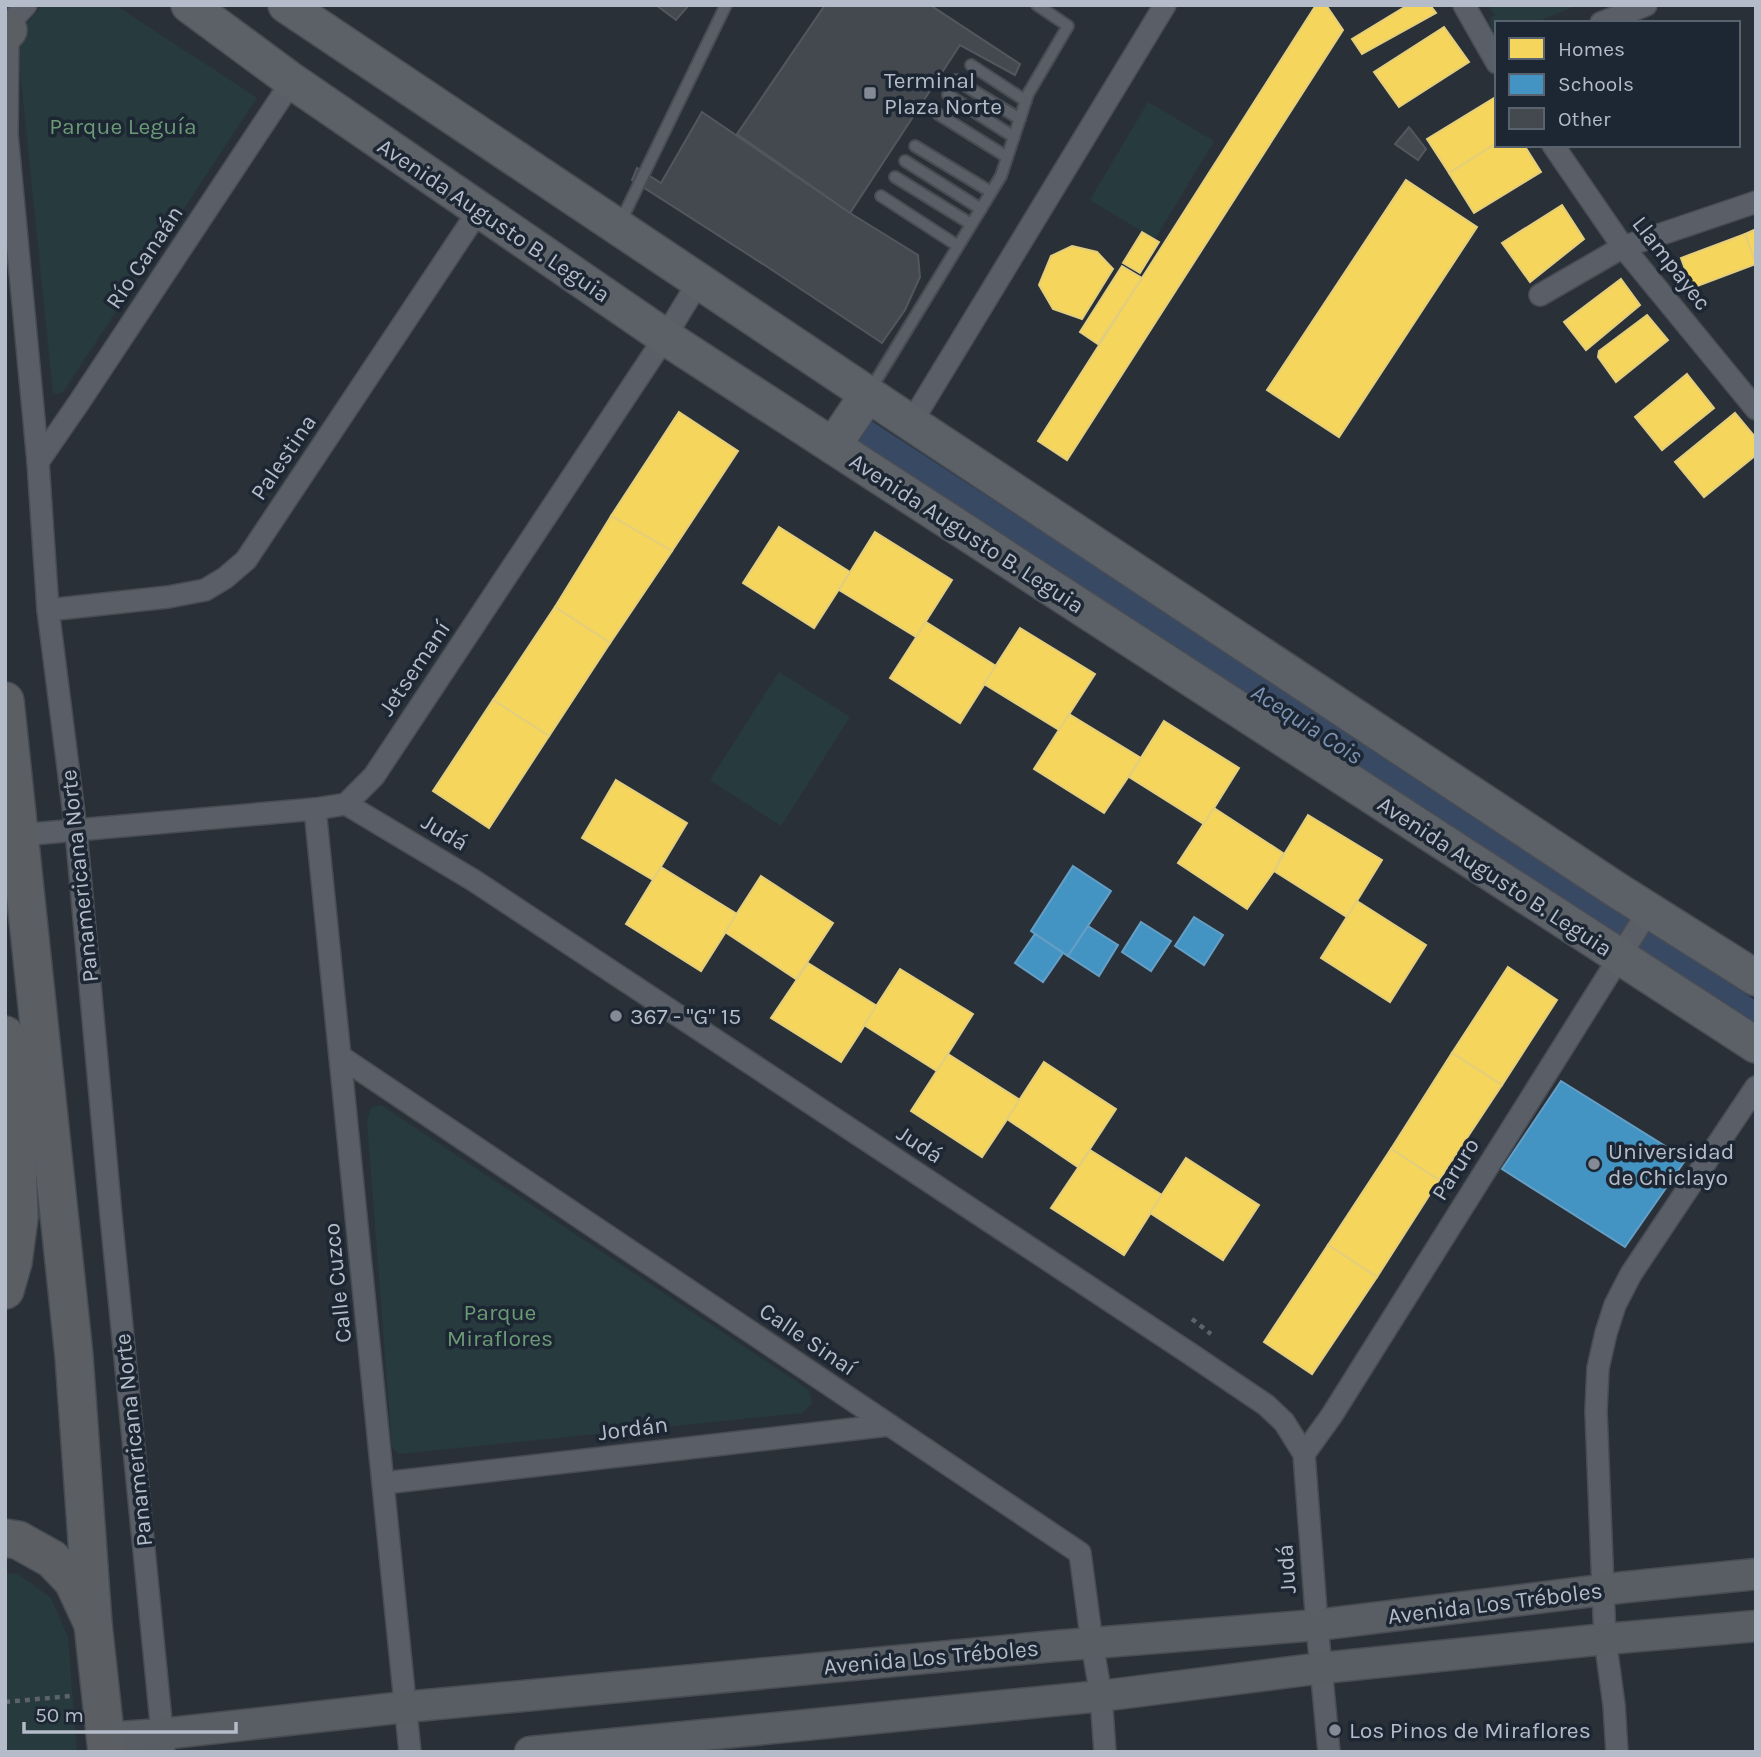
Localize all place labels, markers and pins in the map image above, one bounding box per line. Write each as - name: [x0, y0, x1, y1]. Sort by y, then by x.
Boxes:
- place label: Terminal Plaza Norte: [884, 67, 1002, 120]
- marker: Terminal Plaza Norte: [862, 85, 878, 101]
- place label: 367 - "G" 15: [630, 1003, 741, 1030]
- marker: 367 - "G" 15: [608, 1008, 624, 1024]
- place label: Universidad de Chiclayo: [1608, 1138, 1734, 1191]
- marker: Universidad de Chiclayo: [1586, 1156, 1602, 1172]
- place label: Los Pinos de Miraflores: [1349, 1717, 1591, 1744]
- marker: Los Pinos de Miraflores: [1327, 1722, 1343, 1738]

